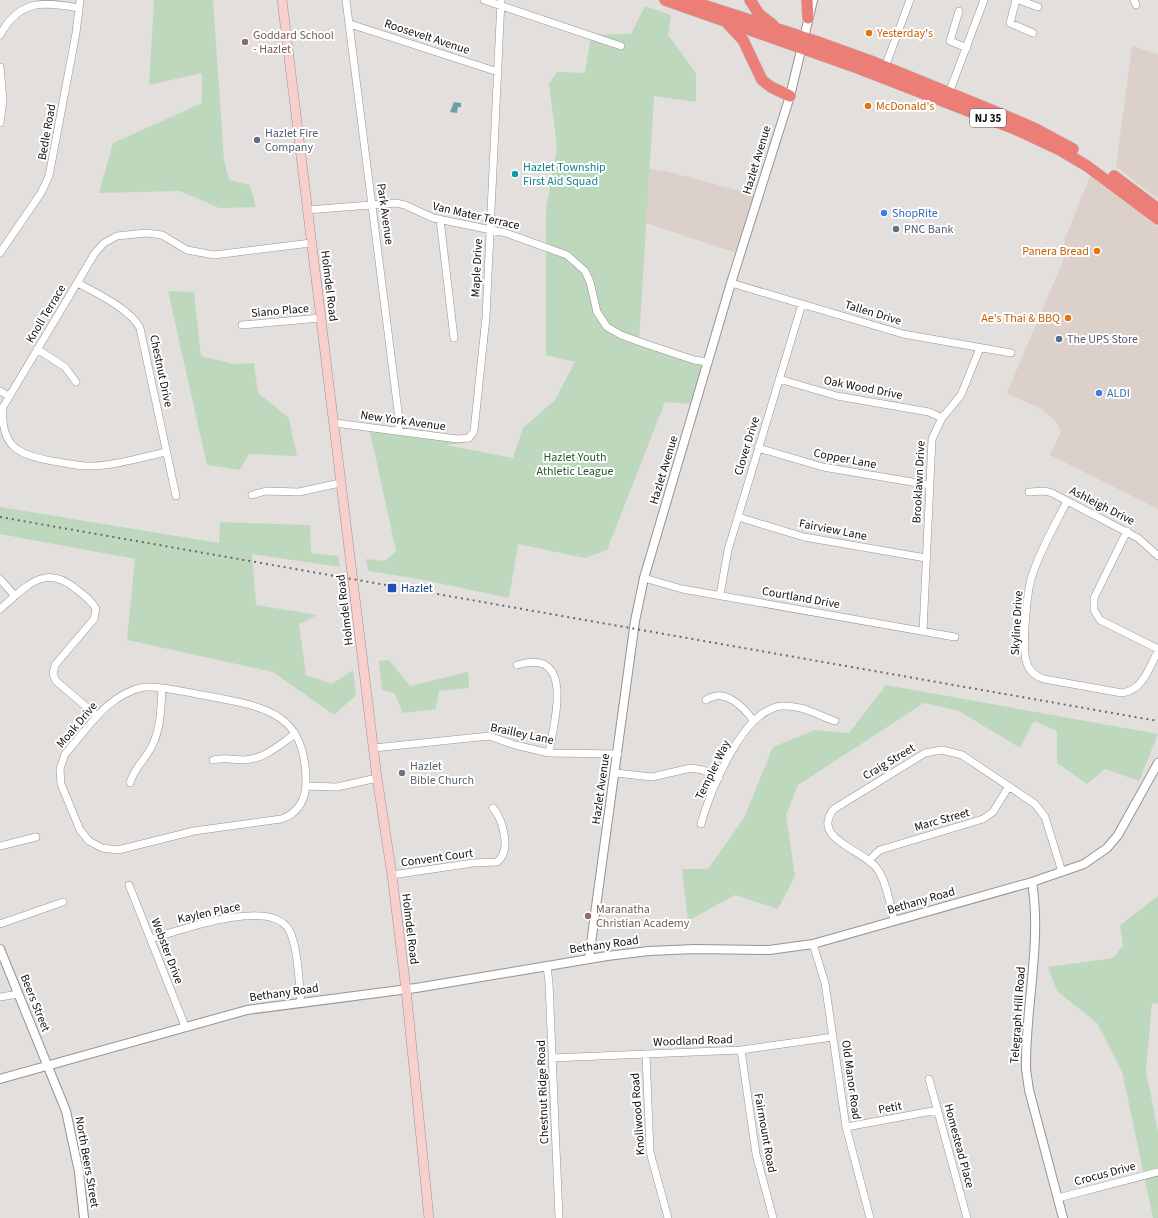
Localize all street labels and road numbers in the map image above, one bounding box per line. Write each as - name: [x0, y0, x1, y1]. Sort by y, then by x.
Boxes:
- street label: Roosevelt Avenue: [382, 15, 472, 59]
- street label: Bedle Road: [34, 103, 60, 161]
- road number: NJ 35: [970, 109, 1006, 127]
- street label: Hazlet Avenue: [738, 123, 776, 197]
- street label: Park Avenue: [372, 182, 398, 246]
- street label: Van Mater Terrace: [431, 198, 521, 234]
- street label: Maple Drive: [467, 238, 487, 298]
- street label: Holmdel Road: [316, 250, 342, 322]
- street label: Knoll Terrace: [22, 282, 70, 346]
- street label: Tallen Drive: [842, 296, 904, 330]
- street label: Siano Place: [250, 300, 310, 322]
- street label: Chestnut Drive: [145, 333, 177, 409]
- street label: Oak Wood Drive: [822, 372, 904, 404]
- street label: New York Avenue: [359, 407, 447, 435]
- street label: Clover Drive: [730, 415, 764, 477]
- street label: Hazlet Avenue: [645, 433, 683, 507]
- street label: Brooklawn Drive: [908, 440, 930, 524]
- street label: Copper Lane: [812, 445, 878, 473]
- street label: Ashleigh Drive: [1066, 482, 1138, 530]
- street label: Fairview Lane: [798, 515, 869, 545]
- street label: Holmdel Road: [332, 574, 358, 646]
- street label: Courtland Drive: [761, 583, 841, 613]
- street label: Skyline Drive: [1007, 590, 1027, 656]
- street label: Moak Drive: [53, 698, 101, 752]
- street label: Brailley Lane: [489, 719, 555, 749]
- street label: Templer Way: [691, 737, 735, 803]
- street label: Craig Street: [860, 740, 918, 784]
- street label: Hazlet Avenue: [588, 752, 614, 825]
- street label: Marc Street: [912, 804, 972, 836]
- street label: Convent Court: [400, 845, 474, 871]
- street label: Bethany Road: [885, 883, 957, 919]
- street label: Holmdel Road: [397, 893, 423, 965]
- street label: Kaylen Place: [176, 898, 242, 928]
- street label: Webster Drive: [147, 916, 187, 986]
- street label: Bethany Road: [568, 932, 640, 958]
- street label: Telegraph Hill Road: [1006, 966, 1030, 1064]
- street label: Beers Street: [16, 972, 54, 1034]
- street label: Bethany Road: [248, 980, 320, 1006]
- street label: Woodland Road: [653, 1031, 733, 1051]
- street label: Old Manor Road: [837, 1039, 865, 1121]
- street label: Chestnut Ridge Road: [533, 1040, 553, 1144]
- street label: Knollwood Road: [627, 1072, 649, 1156]
- street label: Fairmount Road: [750, 1092, 780, 1174]
- street label: Petit: [877, 1098, 903, 1118]
- street label: Homestead Place: [940, 1102, 978, 1190]
- street label: North Beers Street: [71, 1115, 103, 1209]
- street label: Crocus Drive: [1072, 1158, 1138, 1190]

